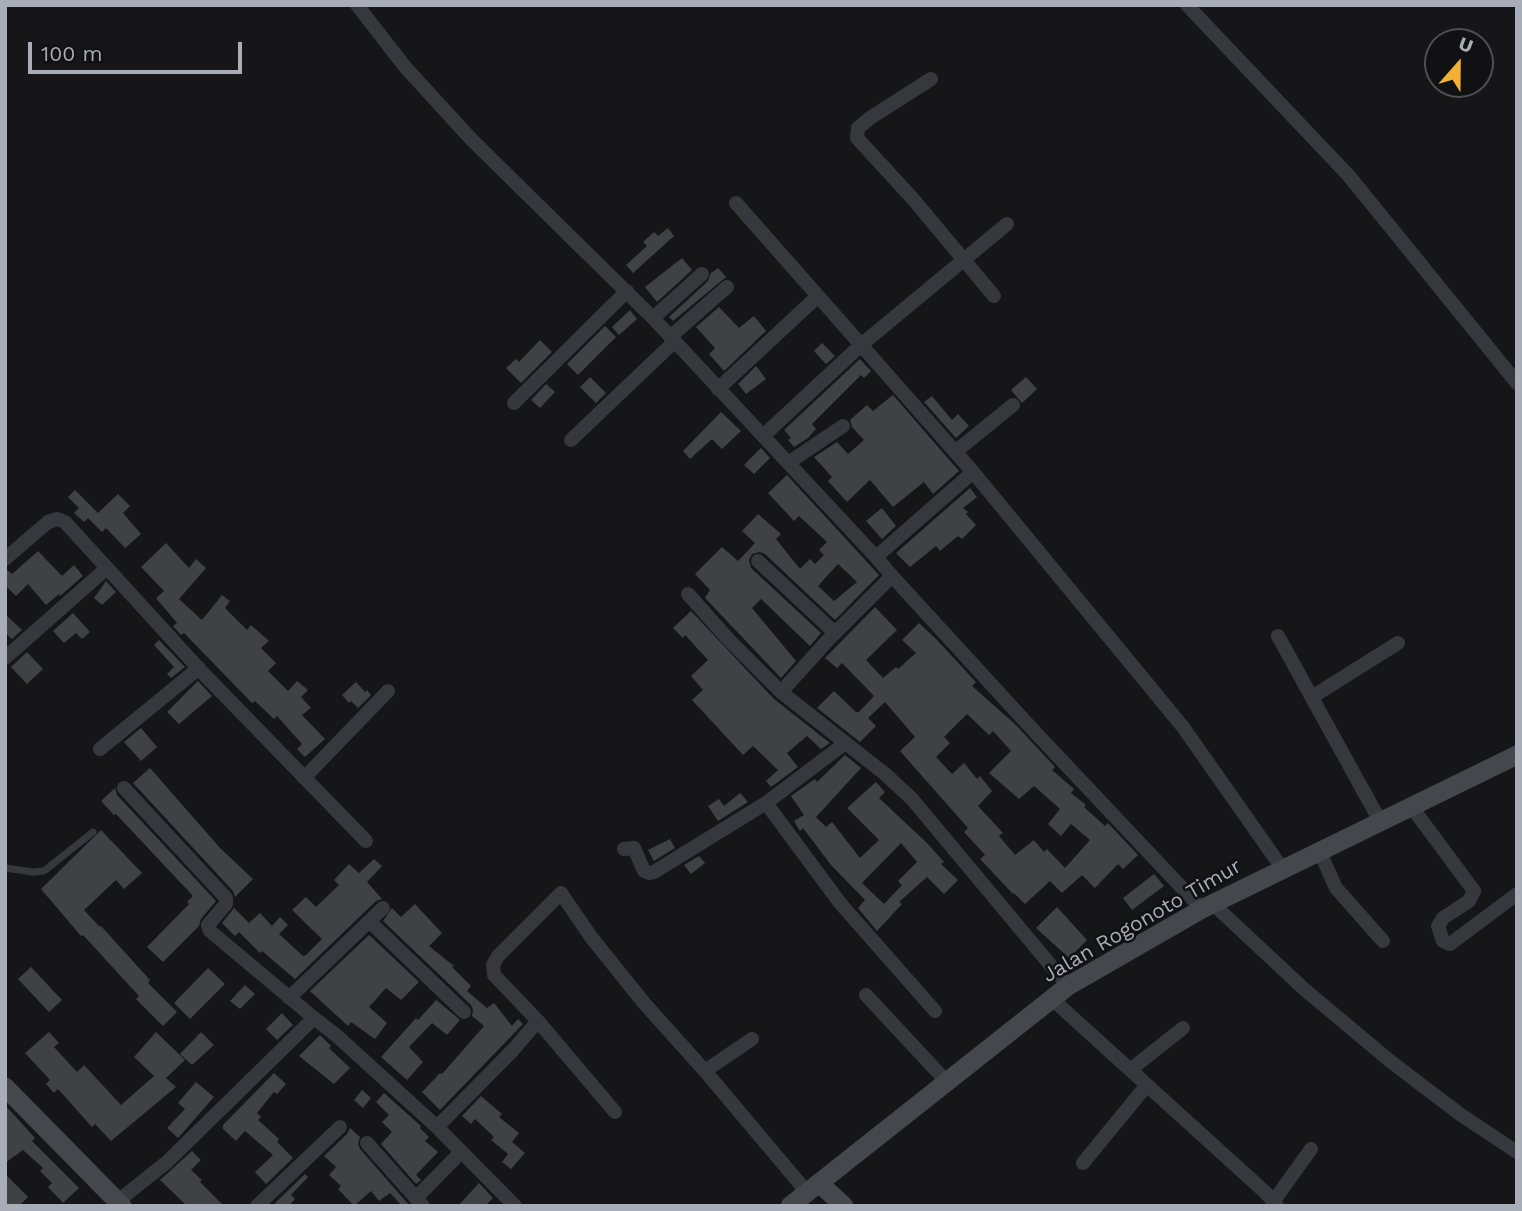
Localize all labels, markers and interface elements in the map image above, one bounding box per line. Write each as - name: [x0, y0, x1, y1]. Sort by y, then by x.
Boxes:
- scale bar: [32, 28, 245, 72]
- north arrow: [1424, 28, 1494, 98]
- text: U: [1456, 32, 1476, 58]
- text: 100 m: [41, 41, 103, 66]
- street label: Jalan Rogonoto Timur: [1038, 854, 1246, 988]

